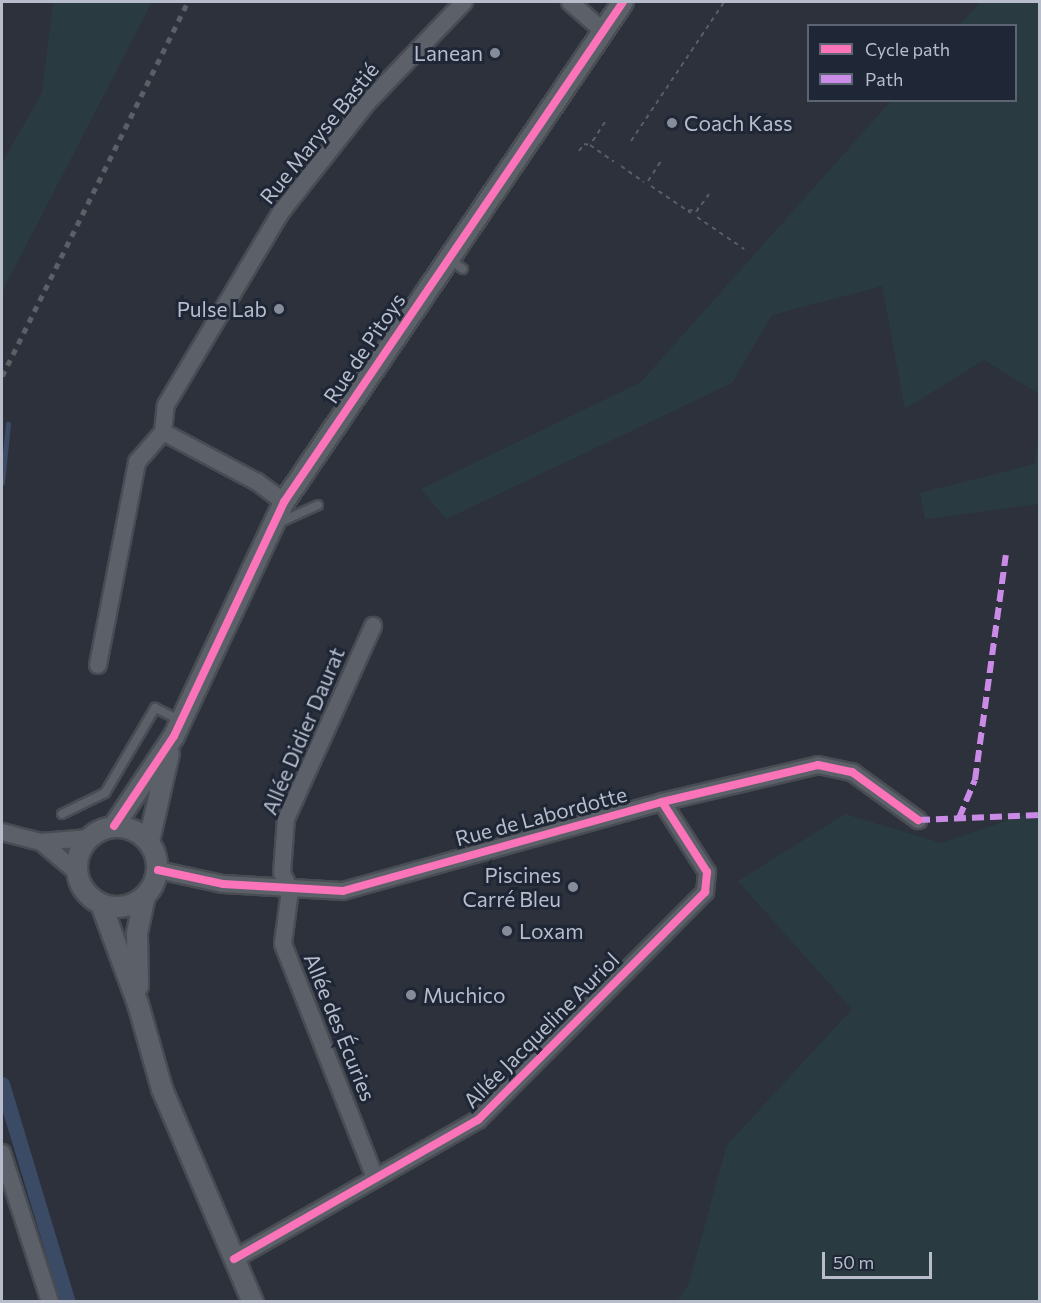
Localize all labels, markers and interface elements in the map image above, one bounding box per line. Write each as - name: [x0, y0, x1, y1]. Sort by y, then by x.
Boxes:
- legend: [807, 24, 1017, 102]
- text: Cycle path: [865, 38, 950, 60]
- place label: Lanean: [414, 40, 483, 66]
- marker: Lanean: [488, 46, 502, 60]
- street label: Rue Maryse Bastié: [254, 57, 384, 209]
- text: Path: [865, 68, 903, 90]
- place label: Coach Kass: [684, 110, 793, 136]
- marker: Coach Kass: [665, 116, 679, 130]
- street label: Rue de Pitoys: [318, 288, 410, 408]
- place label: Pulse Lab: [177, 296, 267, 322]
- marker: Pulse Lab: [272, 302, 286, 316]
- street label: Allée Didier Daurat: [256, 644, 350, 818]
- street label: Rue de Labordotte: [452, 781, 630, 851]
- place label: Piscines Carré Bleu: [462, 862, 561, 912]
- marker: Piscines Carré Bleu: [566, 880, 580, 894]
- place label: Loxam: [519, 918, 584, 944]
- marker: Loxam: [500, 924, 514, 938]
- street label: Allée Jacqueline Auriol: [458, 947, 624, 1113]
- street label: Allée des Écuries: [299, 949, 381, 1105]
- place label: Muchico: [423, 982, 506, 1008]
- marker: Muchico: [404, 988, 418, 1002]
- scale bar: [825, 1240, 934, 1278]
- text: 50 m: [833, 1251, 874, 1273]

